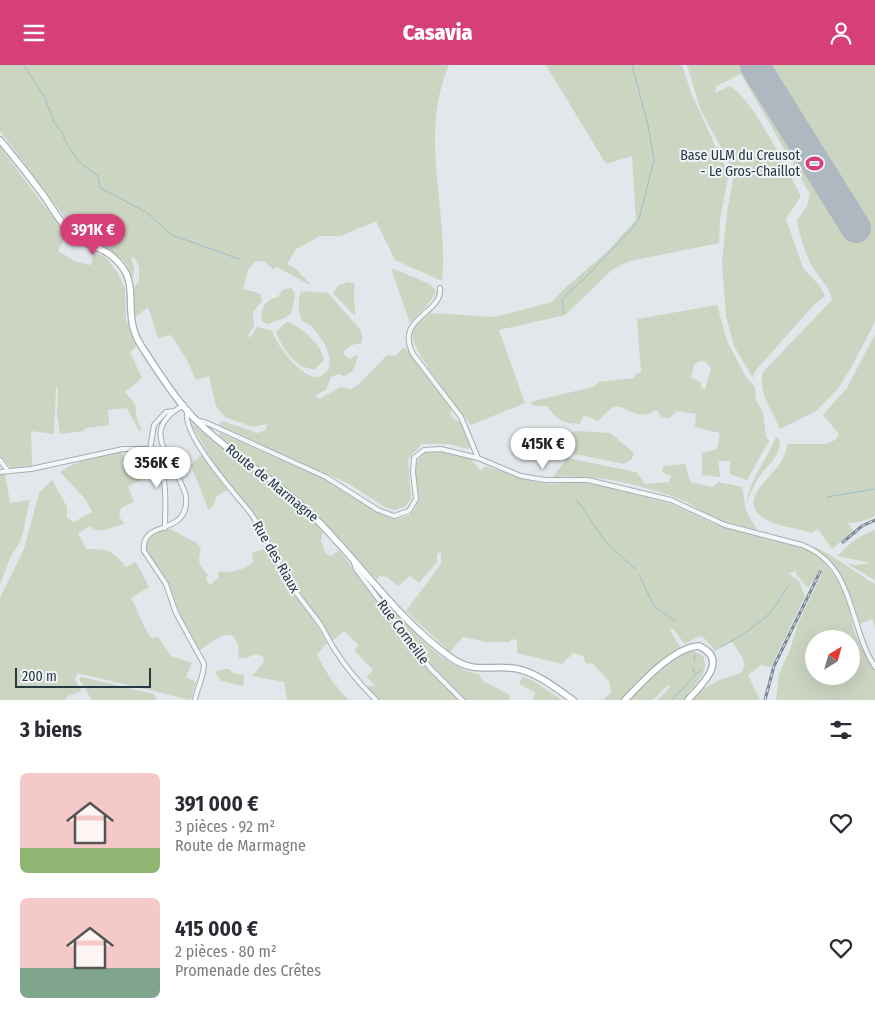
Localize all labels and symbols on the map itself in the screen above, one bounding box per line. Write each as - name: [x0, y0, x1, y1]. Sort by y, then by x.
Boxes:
- place label: Base ULM du Creusot - Le Gros-Chaillot: [680, 147, 800, 180]
- sports icon: Base ULM du Creusot - Le Gros-Chaillot: [804, 153, 824, 173]
- pin: 391K €: [52, 213, 134, 256]
- pin: 415K €: [502, 427, 584, 470]
- street label: Route de Marmagne: [222, 440, 322, 526]
- pin: 356K €: [116, 447, 198, 489]
- street label: Rue des Riaux: [249, 518, 304, 597]
- street label: Rue Corneille: [373, 596, 433, 668]
- north arrow: [805, 630, 860, 685]
- scale bar: [15, 665, 151, 688]

